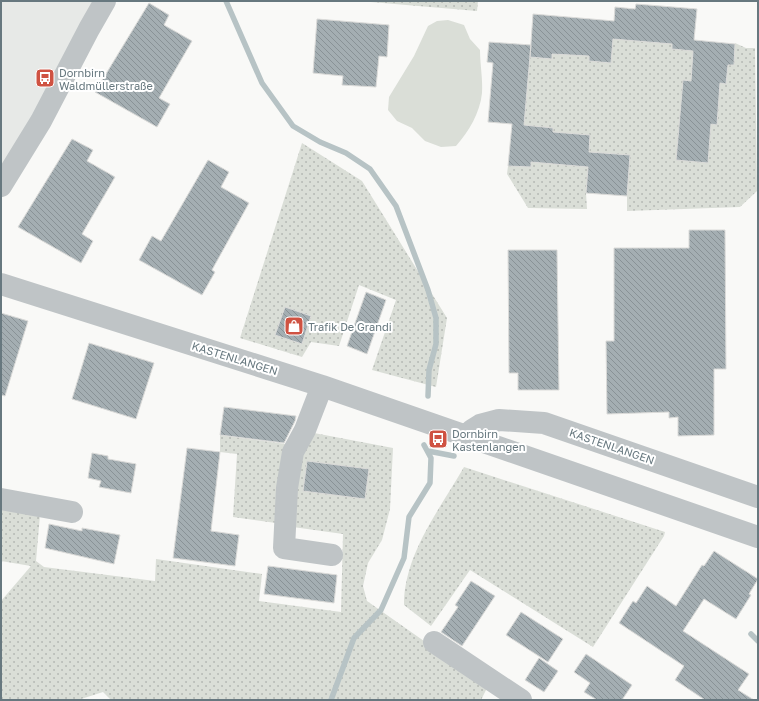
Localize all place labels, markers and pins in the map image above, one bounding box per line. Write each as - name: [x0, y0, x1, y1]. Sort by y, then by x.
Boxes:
- place label: Dornbirn Waldmüllerstraße: [59, 66, 153, 92]
- bus stop icon: Dornbirn Waldmüllerstraße: [34, 67, 56, 89]
- shop icon: Trafik De Grandi: [283, 315, 305, 337]
- place label: Trafik De Grandi: [308, 320, 392, 333]
- place label: Dornbirn Kastenlangen: [452, 427, 525, 453]
- bus stop icon: Dornbirn Kastenlangen: [427, 428, 449, 450]

